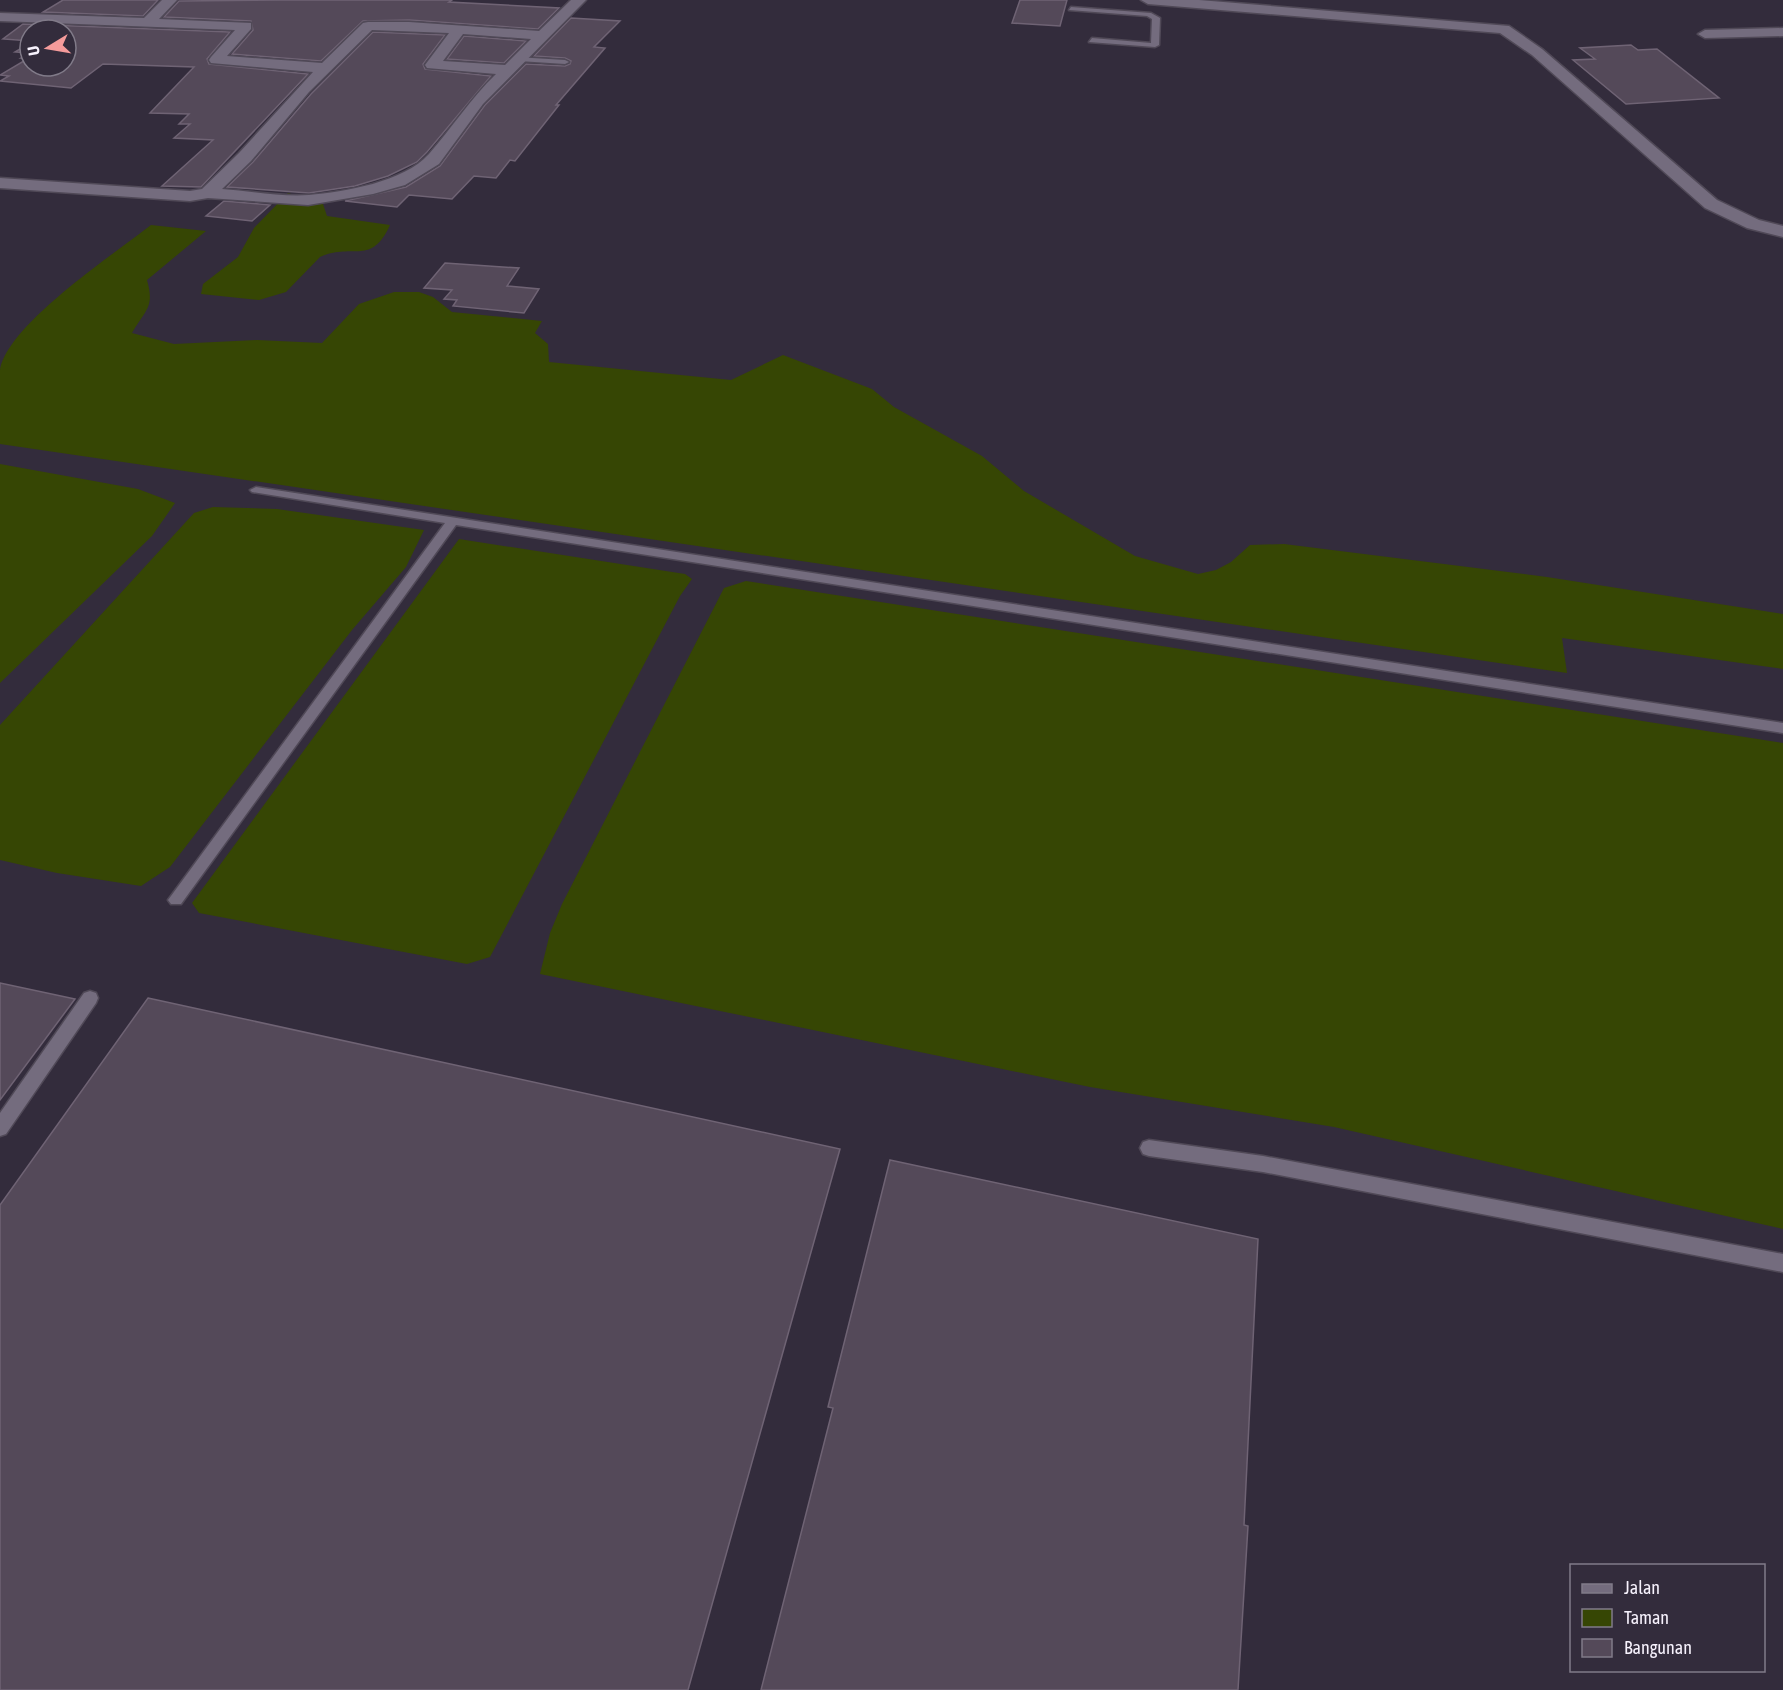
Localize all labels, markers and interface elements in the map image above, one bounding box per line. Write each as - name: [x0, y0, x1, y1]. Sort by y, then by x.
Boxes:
- north arrow: [18, 18, 78, 78]
- text: U: [24, 45, 43, 57]
- legend: [1570, 1564, 1765, 1672]
- text: Jalan: [1624, 1577, 1660, 1598]
- text: Taman: [1624, 1607, 1669, 1628]
- text: Bangunan: [1624, 1637, 1692, 1658]

